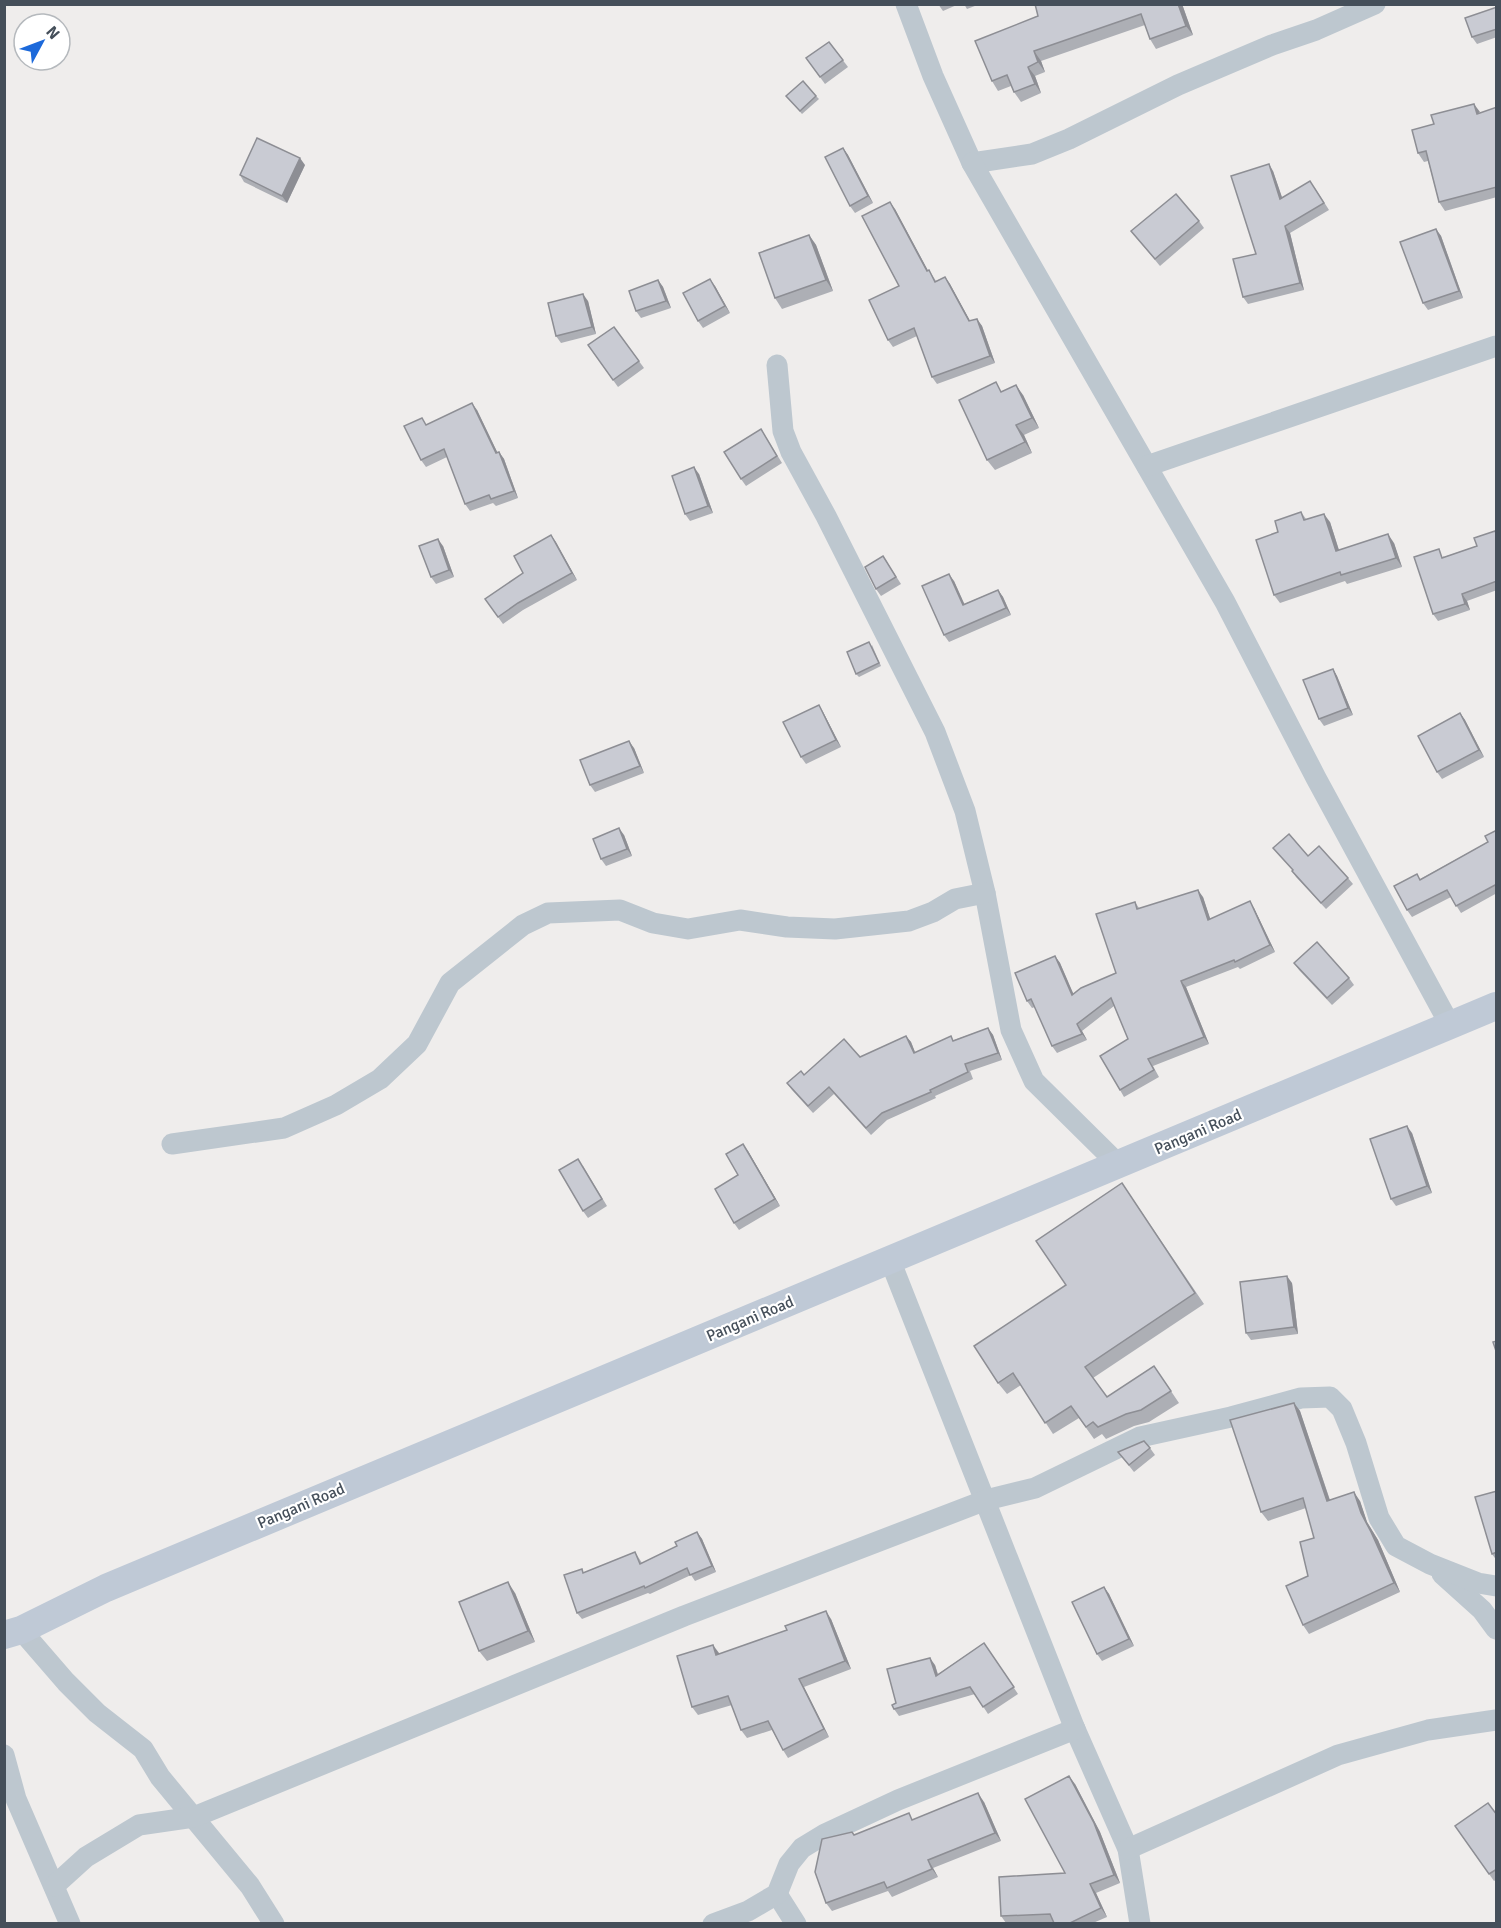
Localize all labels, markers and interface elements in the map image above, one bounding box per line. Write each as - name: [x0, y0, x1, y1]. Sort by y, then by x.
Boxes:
- north arrow: [12, 12, 72, 72]
- text: N: [41, 22, 64, 44]
- street label: Pangani Road: [1151, 1105, 1245, 1159]
- street label: Pangani Road: [703, 1292, 797, 1346]
- street label: Pangani Road: [254, 1479, 348, 1533]

